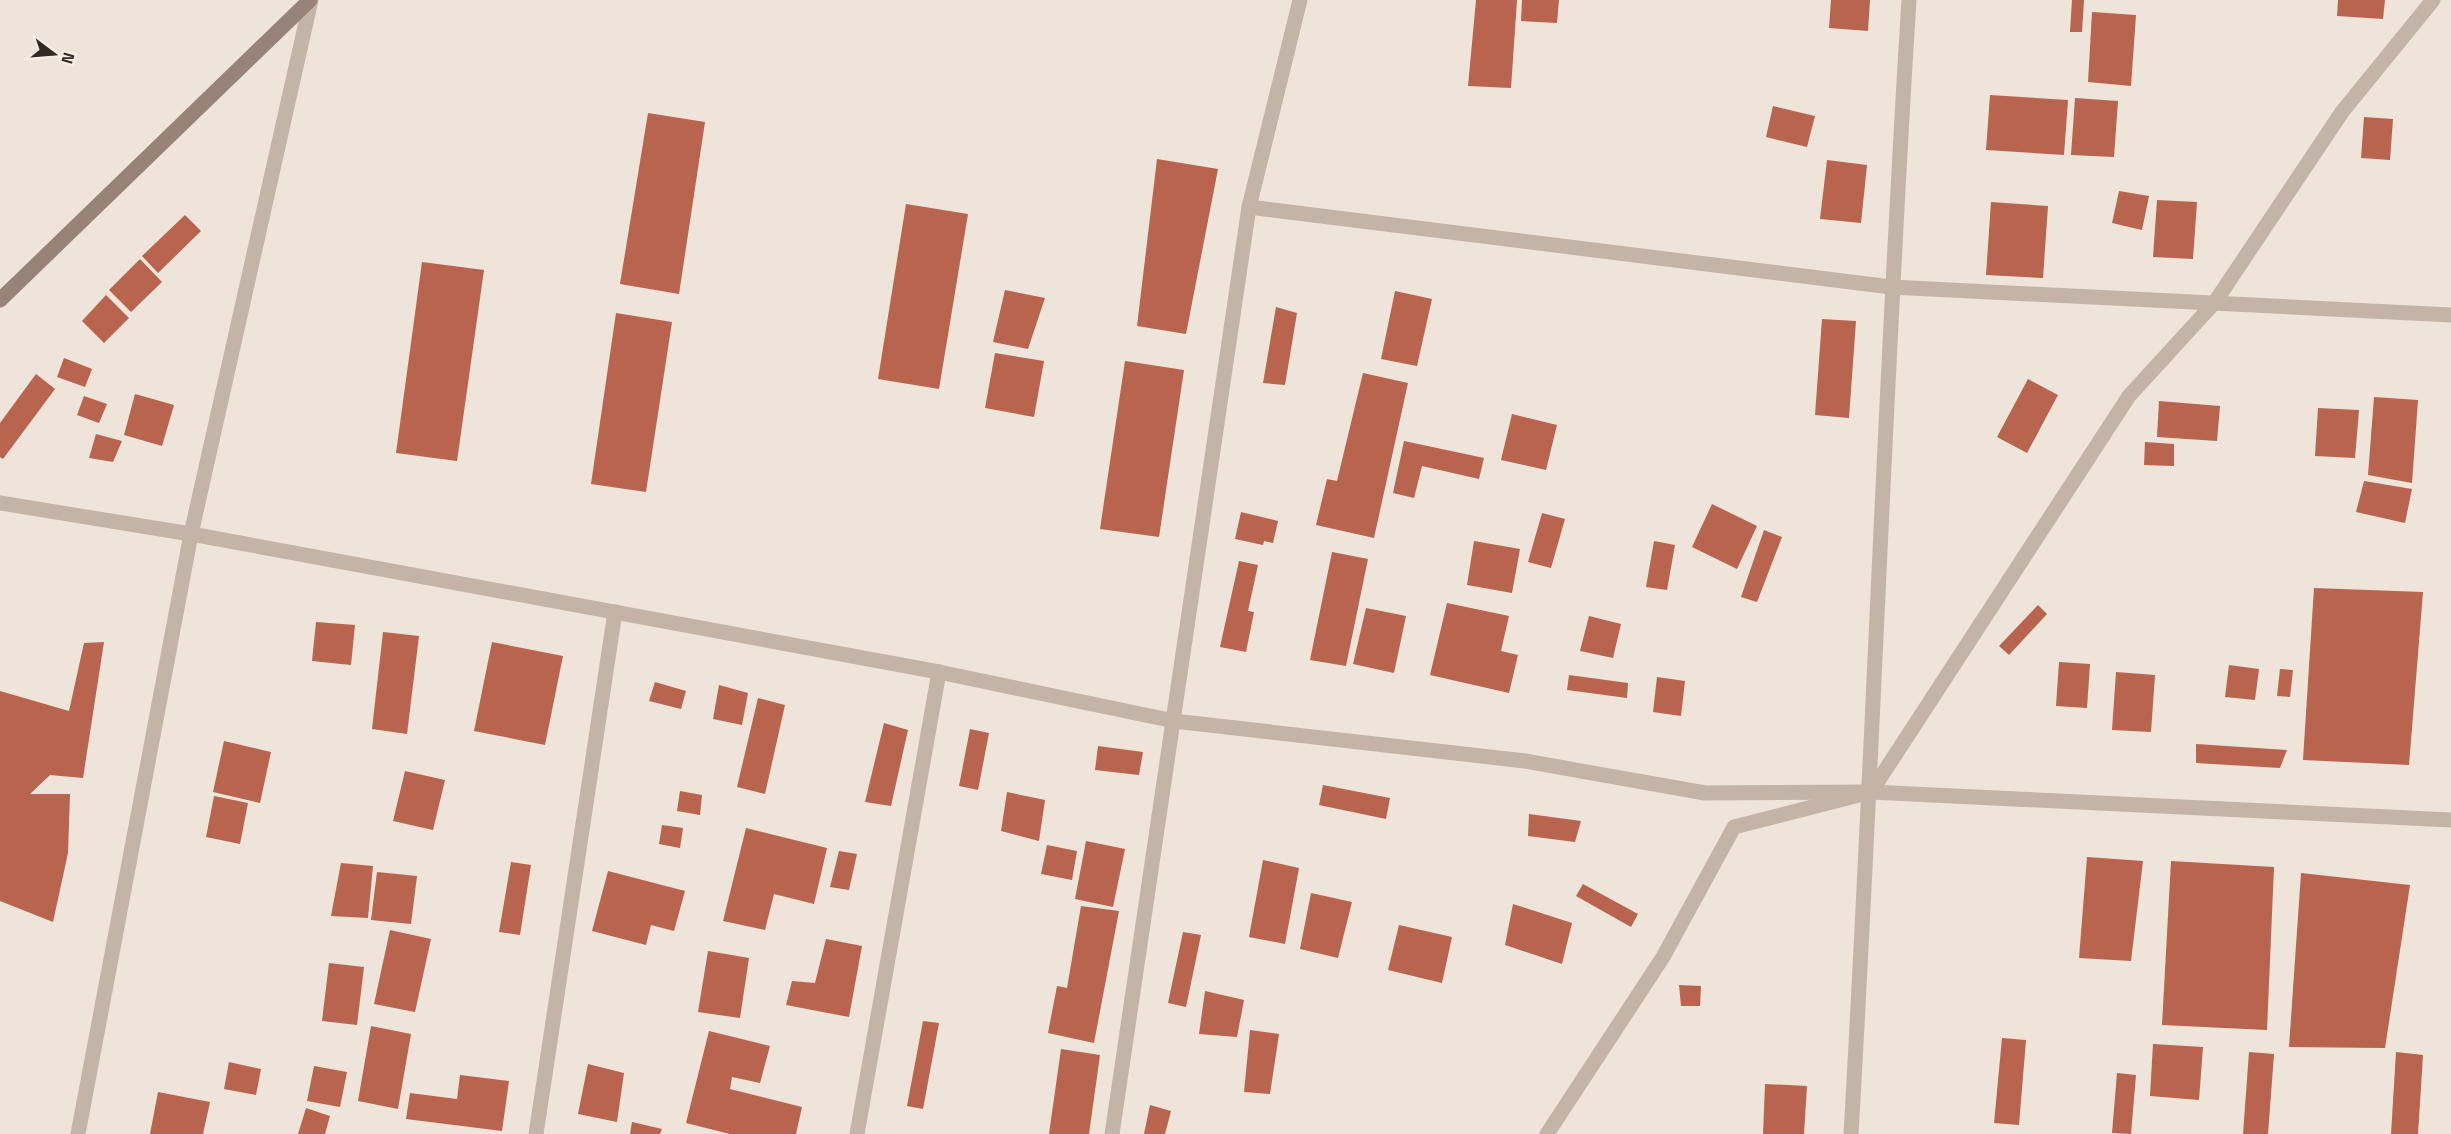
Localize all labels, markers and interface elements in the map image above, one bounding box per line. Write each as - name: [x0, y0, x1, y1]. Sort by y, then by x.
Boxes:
- north arrow: [24, 24, 84, 84]
- text: N: [55, 49, 81, 67]

